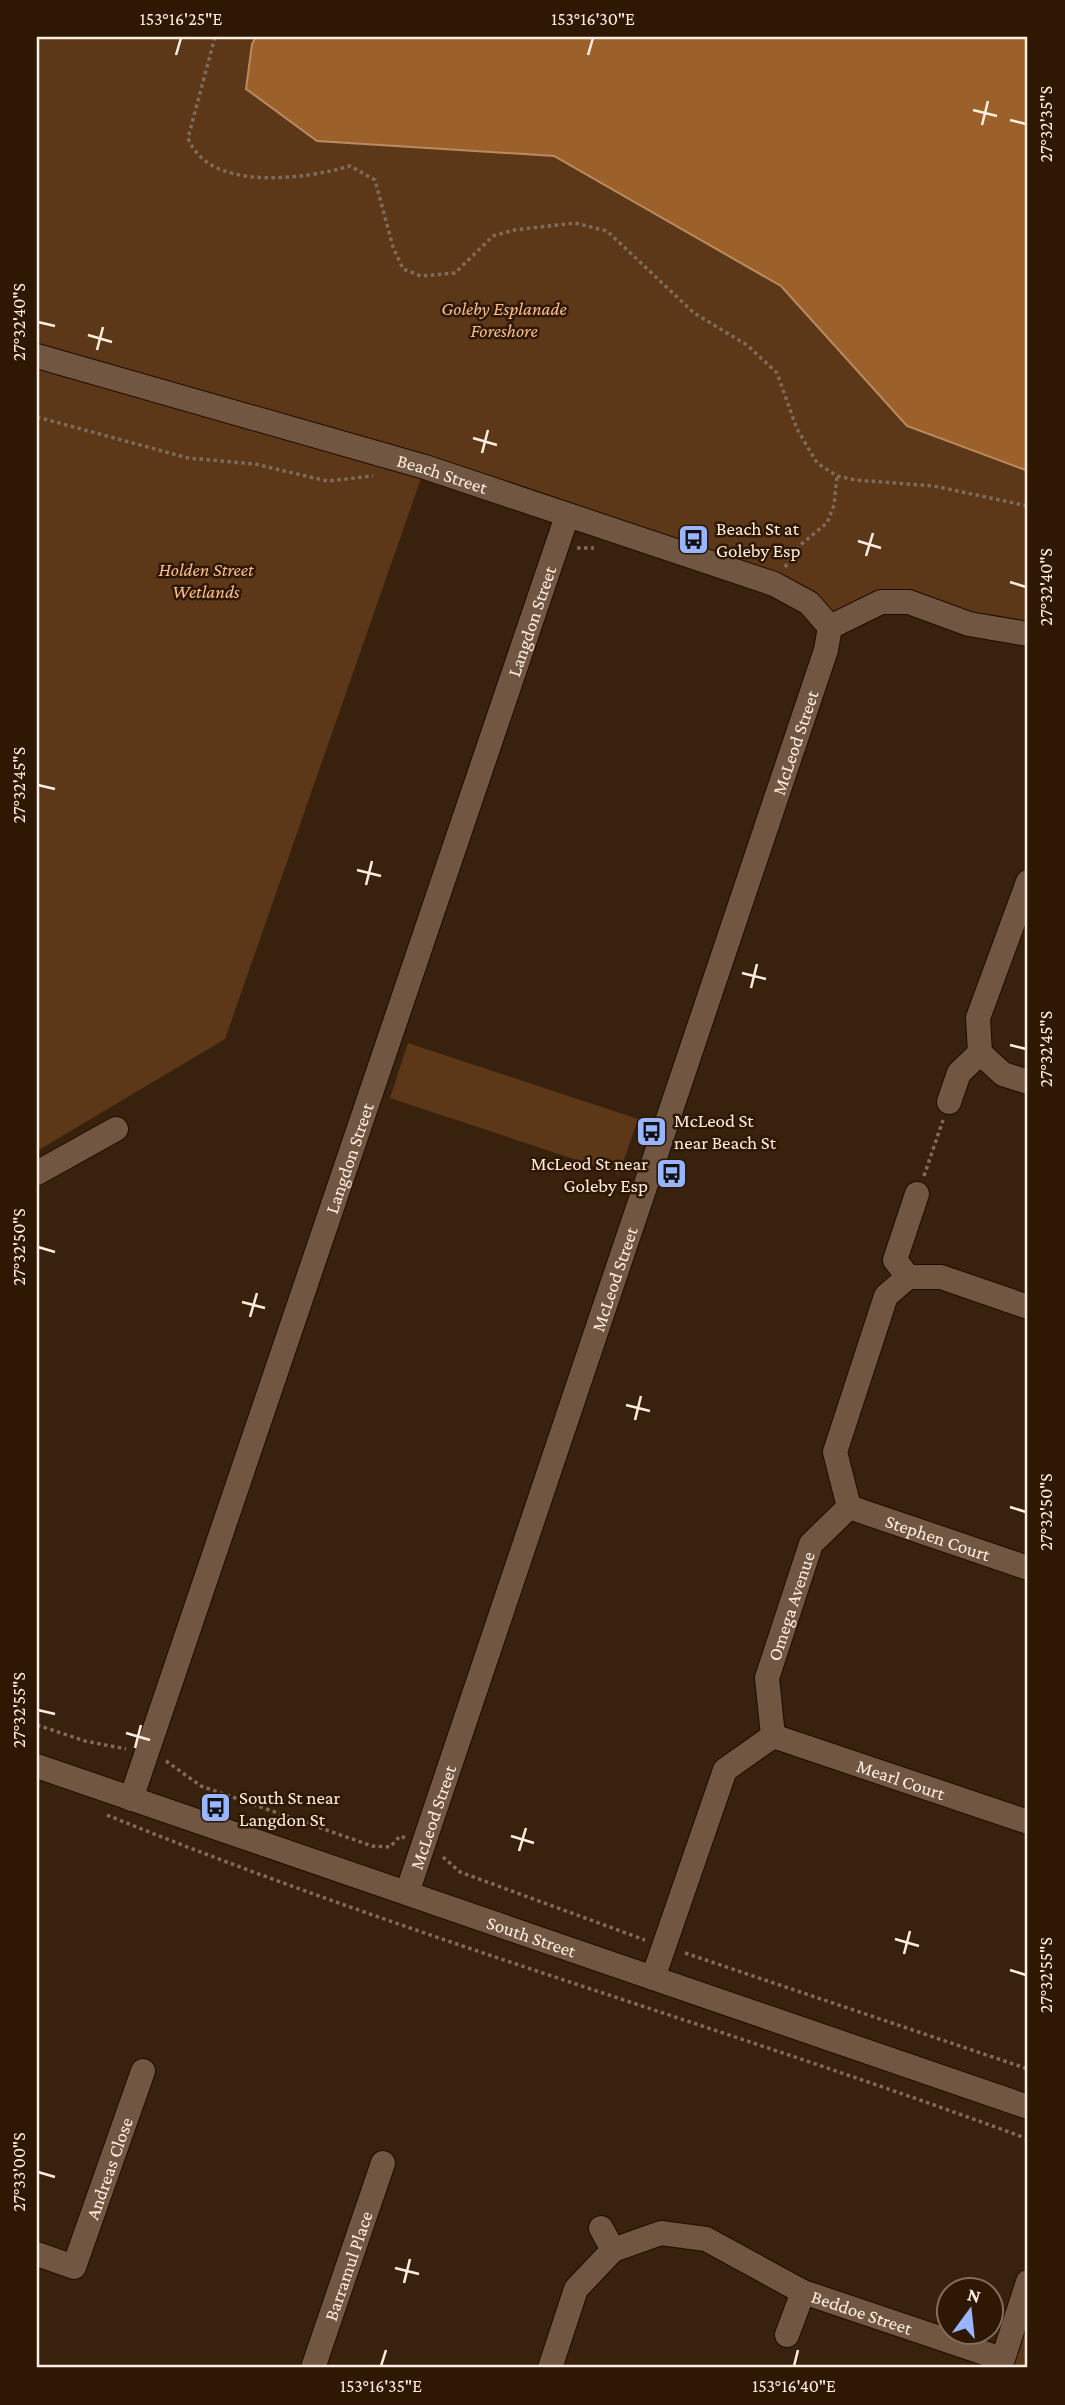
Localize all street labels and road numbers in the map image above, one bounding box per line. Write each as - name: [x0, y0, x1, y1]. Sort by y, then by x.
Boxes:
- street label: Beach Street: [395, 449, 491, 498]
- street label: Langdon Street: [503, 562, 560, 679]
- street label: McLeod Street: [767, 687, 822, 798]
- street label: Langdon Street: [320, 1099, 378, 1216]
- street label: McLeod Street: [587, 1223, 642, 1334]
- street label: Stephen Court: [883, 1510, 994, 1565]
- street label: Omega Avenue: [763, 1549, 818, 1663]
- street label: Mearl Court: [854, 1755, 948, 1804]
- street label: McLeod Street: [405, 1761, 460, 1872]
- street label: South Street: [484, 1911, 580, 1961]
- street label: Andreas Close: [81, 2114, 136, 2222]
- street label: Barramul Place: [319, 2208, 376, 2323]
- street label: Beddoe Street: [809, 2285, 916, 2339]

